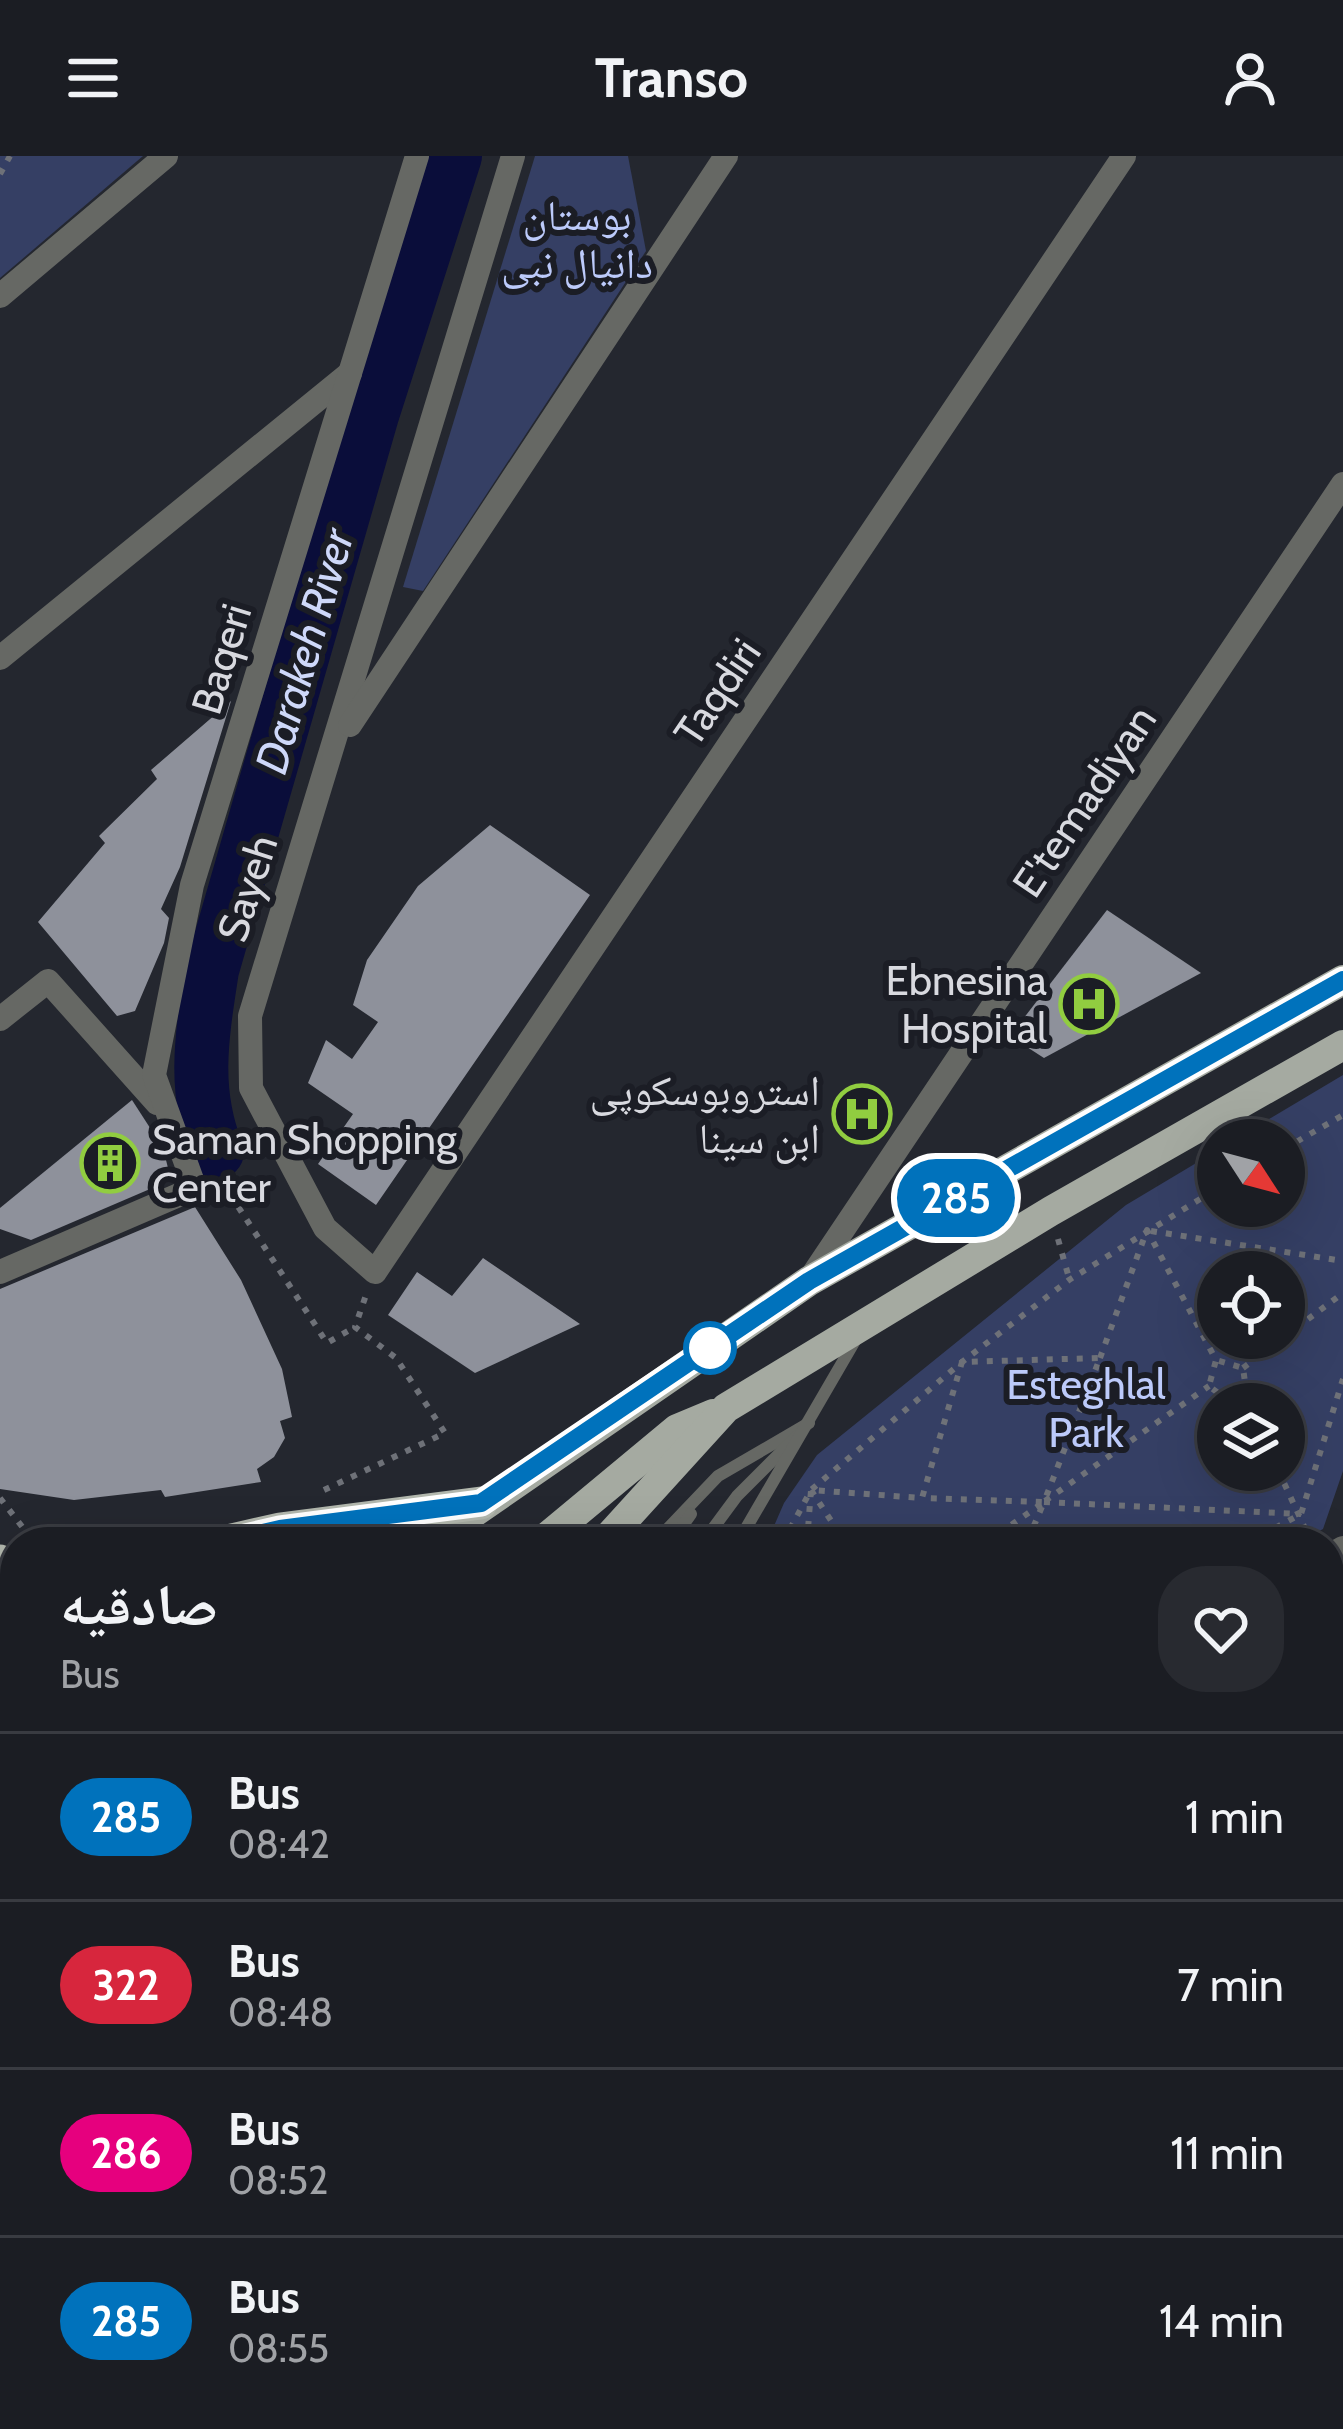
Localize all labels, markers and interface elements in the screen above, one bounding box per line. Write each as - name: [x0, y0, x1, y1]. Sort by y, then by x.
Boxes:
- icon: menu: [60, 45, 126, 111]
- text: Transo: [595, 45, 748, 111]
- icon: person: [1217, 45, 1283, 111]
- park label: بوستان دانیال نبی: [501, 189, 653, 289]
- water label: Darakeh River: [243, 520, 365, 780]
- street label: Baqeri: [180, 598, 262, 720]
- street label: Taqdiri: [663, 629, 771, 755]
- street label: E'temadiyan: [1001, 695, 1167, 907]
- street label: Sayeh: [205, 828, 289, 948]
- place label: Ebnesina Hospital: [886, 954, 1047, 1054]
- hospital icon: Ebnesina Hospital: [1058, 973, 1120, 1035]
- place label: استروبوسکوپی ابن سینا: [590, 1064, 820, 1164]
- hospital icon: استروبوسکوپی ابن سینا: [831, 1083, 893, 1145]
- place label: Saman Shopping Center: [152, 1113, 458, 1213]
- north arrow: [1197, 1119, 1305, 1227]
- map controls: [1197, 1119, 1305, 1491]
- building icon: Saman Shopping Center: [79, 1132, 141, 1194]
- line badge: 285: [887, 1159, 1025, 1237]
- text: 285: [921, 1172, 991, 1224]
- button: locate: [1197, 1251, 1305, 1359]
- unlabelled marker: [685, 1323, 735, 1373]
- park label: Esteghlal Park: [1006, 1358, 1166, 1458]
- button: layers: [1197, 1383, 1305, 1491]
- button: heart: [1158, 1566, 1284, 1692]
- text: صادقیه: [60, 1570, 218, 1639]
- text: Bus: [60, 1650, 120, 1698]
- text: Bus: [228, 1766, 300, 1820]
- text: 1 min: [1185, 1790, 1284, 1844]
- text: 285: [91, 1791, 161, 1843]
- text: 08:42: [228, 1820, 330, 1868]
- text: Bus: [228, 1934, 300, 1988]
- text: 7 min: [1177, 1958, 1284, 2012]
- text: 322: [92, 1959, 160, 2011]
- text: 08:48: [228, 1988, 333, 2036]
- text: Bus: [228, 2102, 300, 2156]
- text: 11 min: [1170, 2126, 1284, 2180]
- text: 286: [90, 2127, 162, 2179]
- text: 08:52: [228, 2156, 329, 2204]
- text: Bus: [228, 2270, 300, 2324]
- text: 14 min: [1159, 2294, 1284, 2348]
- text: 285: [91, 2295, 161, 2347]
- text: 08:55: [228, 2324, 329, 2372]

